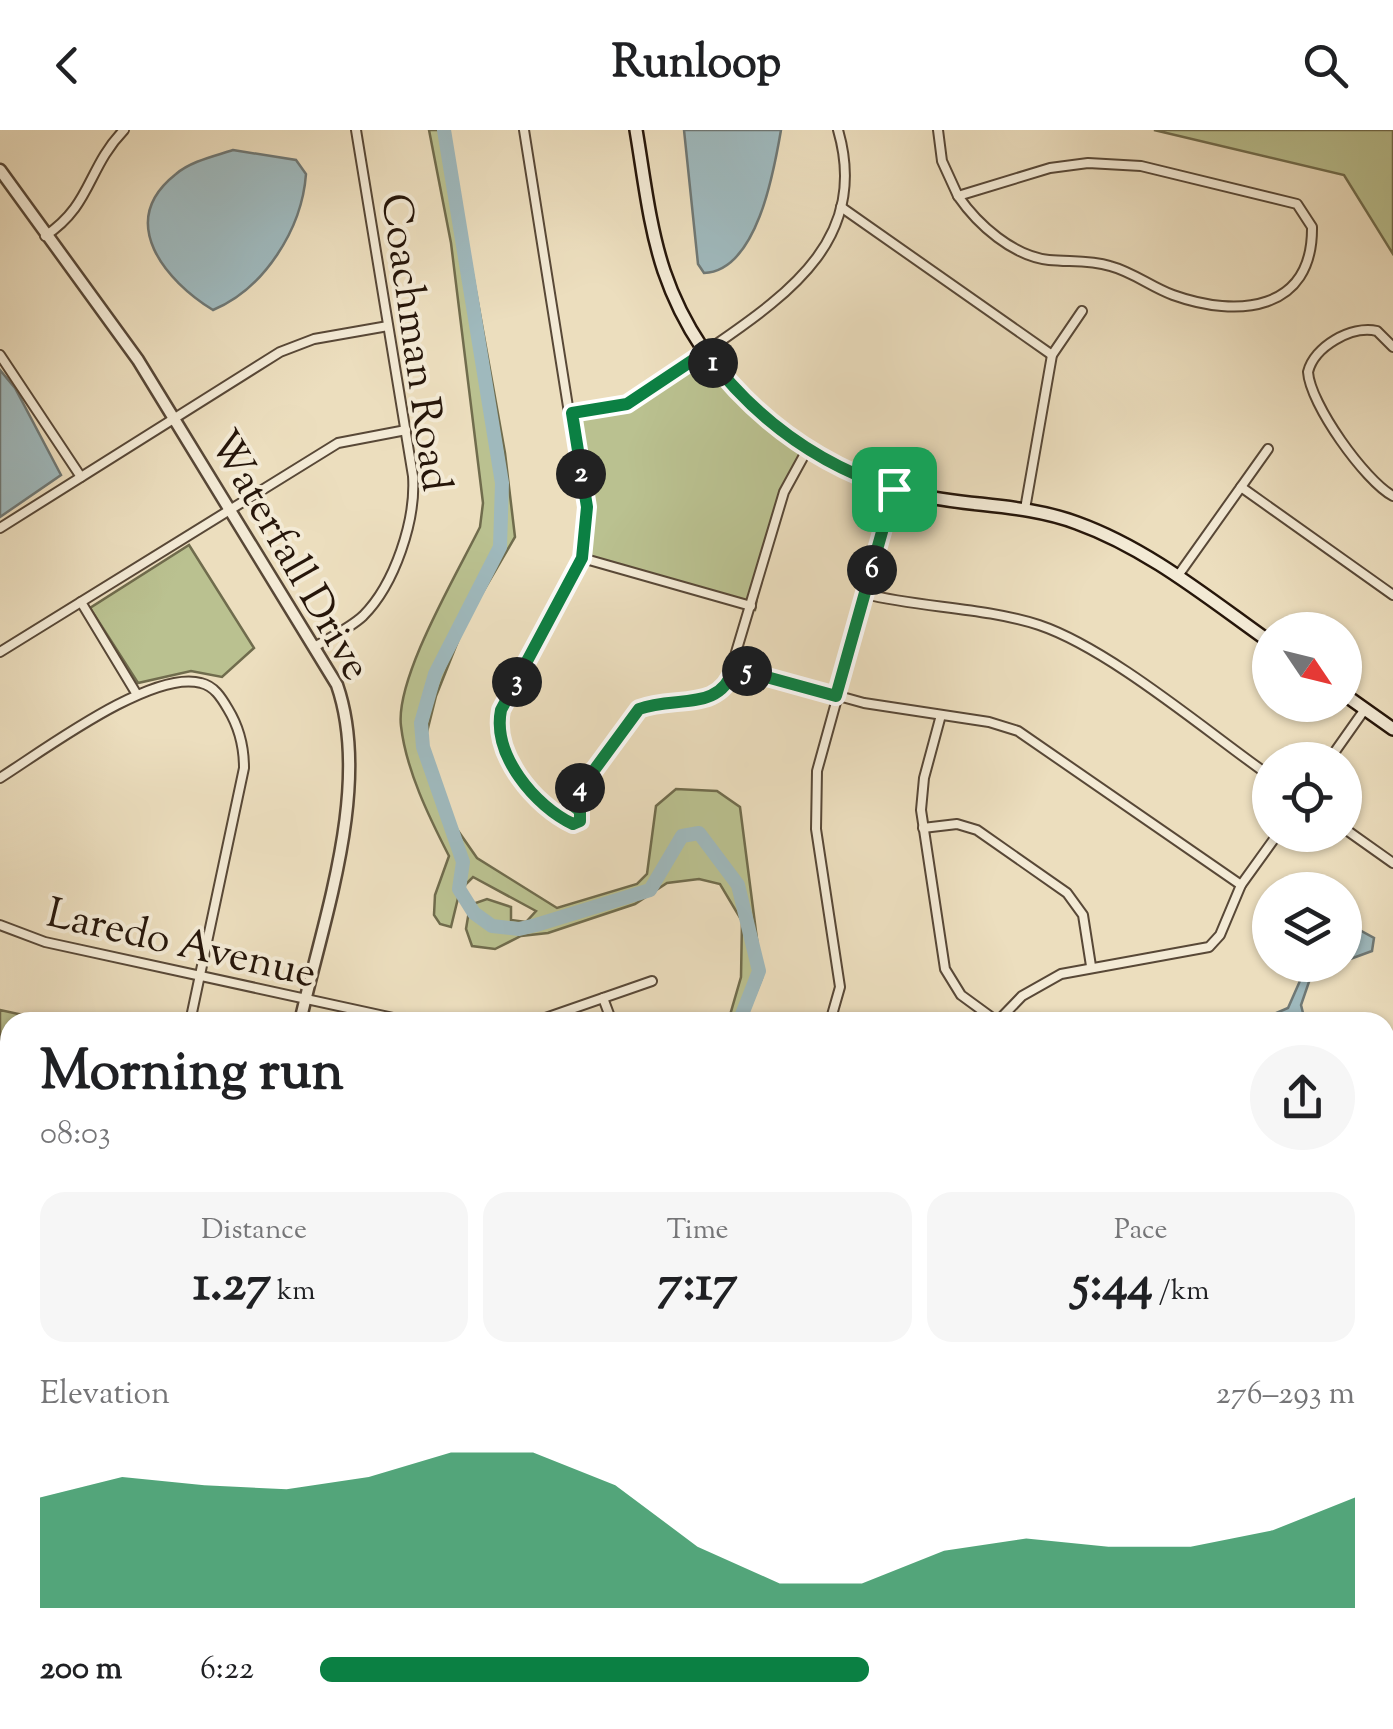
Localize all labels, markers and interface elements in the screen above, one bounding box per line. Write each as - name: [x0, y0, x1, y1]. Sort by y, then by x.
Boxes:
- text: Runloop: [612, 33, 781, 98]
- icon: back: [40, 38, 95, 93]
- icon: search: [1298, 38, 1353, 93]
- street label: Coachman Road: [362, 190, 464, 495]
- pin: 1: [688, 338, 738, 388]
- text: 1: [708, 343, 718, 383]
- street label: Waterfall Drive: [192, 420, 384, 693]
- pin: [852, 447, 937, 532]
- pin: 2: [556, 449, 606, 499]
- text: 2: [574, 454, 588, 494]
- icon: arrive: [867, 462, 922, 517]
- pin: 6: [847, 545, 897, 595]
- text: 6: [865, 550, 879, 590]
- north arrow: [1252, 612, 1362, 722]
- map controls: [1252, 612, 1362, 982]
- pin: 5: [722, 646, 772, 696]
- text: 5: [742, 651, 752, 691]
- pin: 3: [492, 657, 542, 707]
- text: 3: [511, 662, 523, 702]
- button: locate: [1252, 742, 1362, 852]
- pin: 4: [555, 763, 605, 813]
- text: 4: [573, 768, 587, 808]
- button: layers: [1252, 872, 1362, 982]
- street label: Laredo Avenue: [40, 886, 322, 1006]
- text: Morning run: [40, 1035, 344, 1114]
- button: share: [1250, 1045, 1355, 1150]
- text: 08:03: [40, 1112, 111, 1158]
- text: Distance: [201, 1211, 307, 1251]
- text: Time: [666, 1211, 729, 1251]
- text: Pace: [1114, 1211, 1168, 1251]
- text: 1.27: [193, 1251, 271, 1323]
- text: 7:17: [657, 1251, 738, 1323]
- text: 5:44: [1072, 1251, 1153, 1323]
- text: km: [271, 1272, 315, 1312]
- text: /km: [1153, 1272, 1209, 1312]
- text: Elevation: [40, 1372, 170, 1418]
- text: 276–293 m: [1216, 1372, 1355, 1418]
- text: 200 m: [40, 1647, 122, 1693]
- text: 6:22: [200, 1647, 254, 1693]

